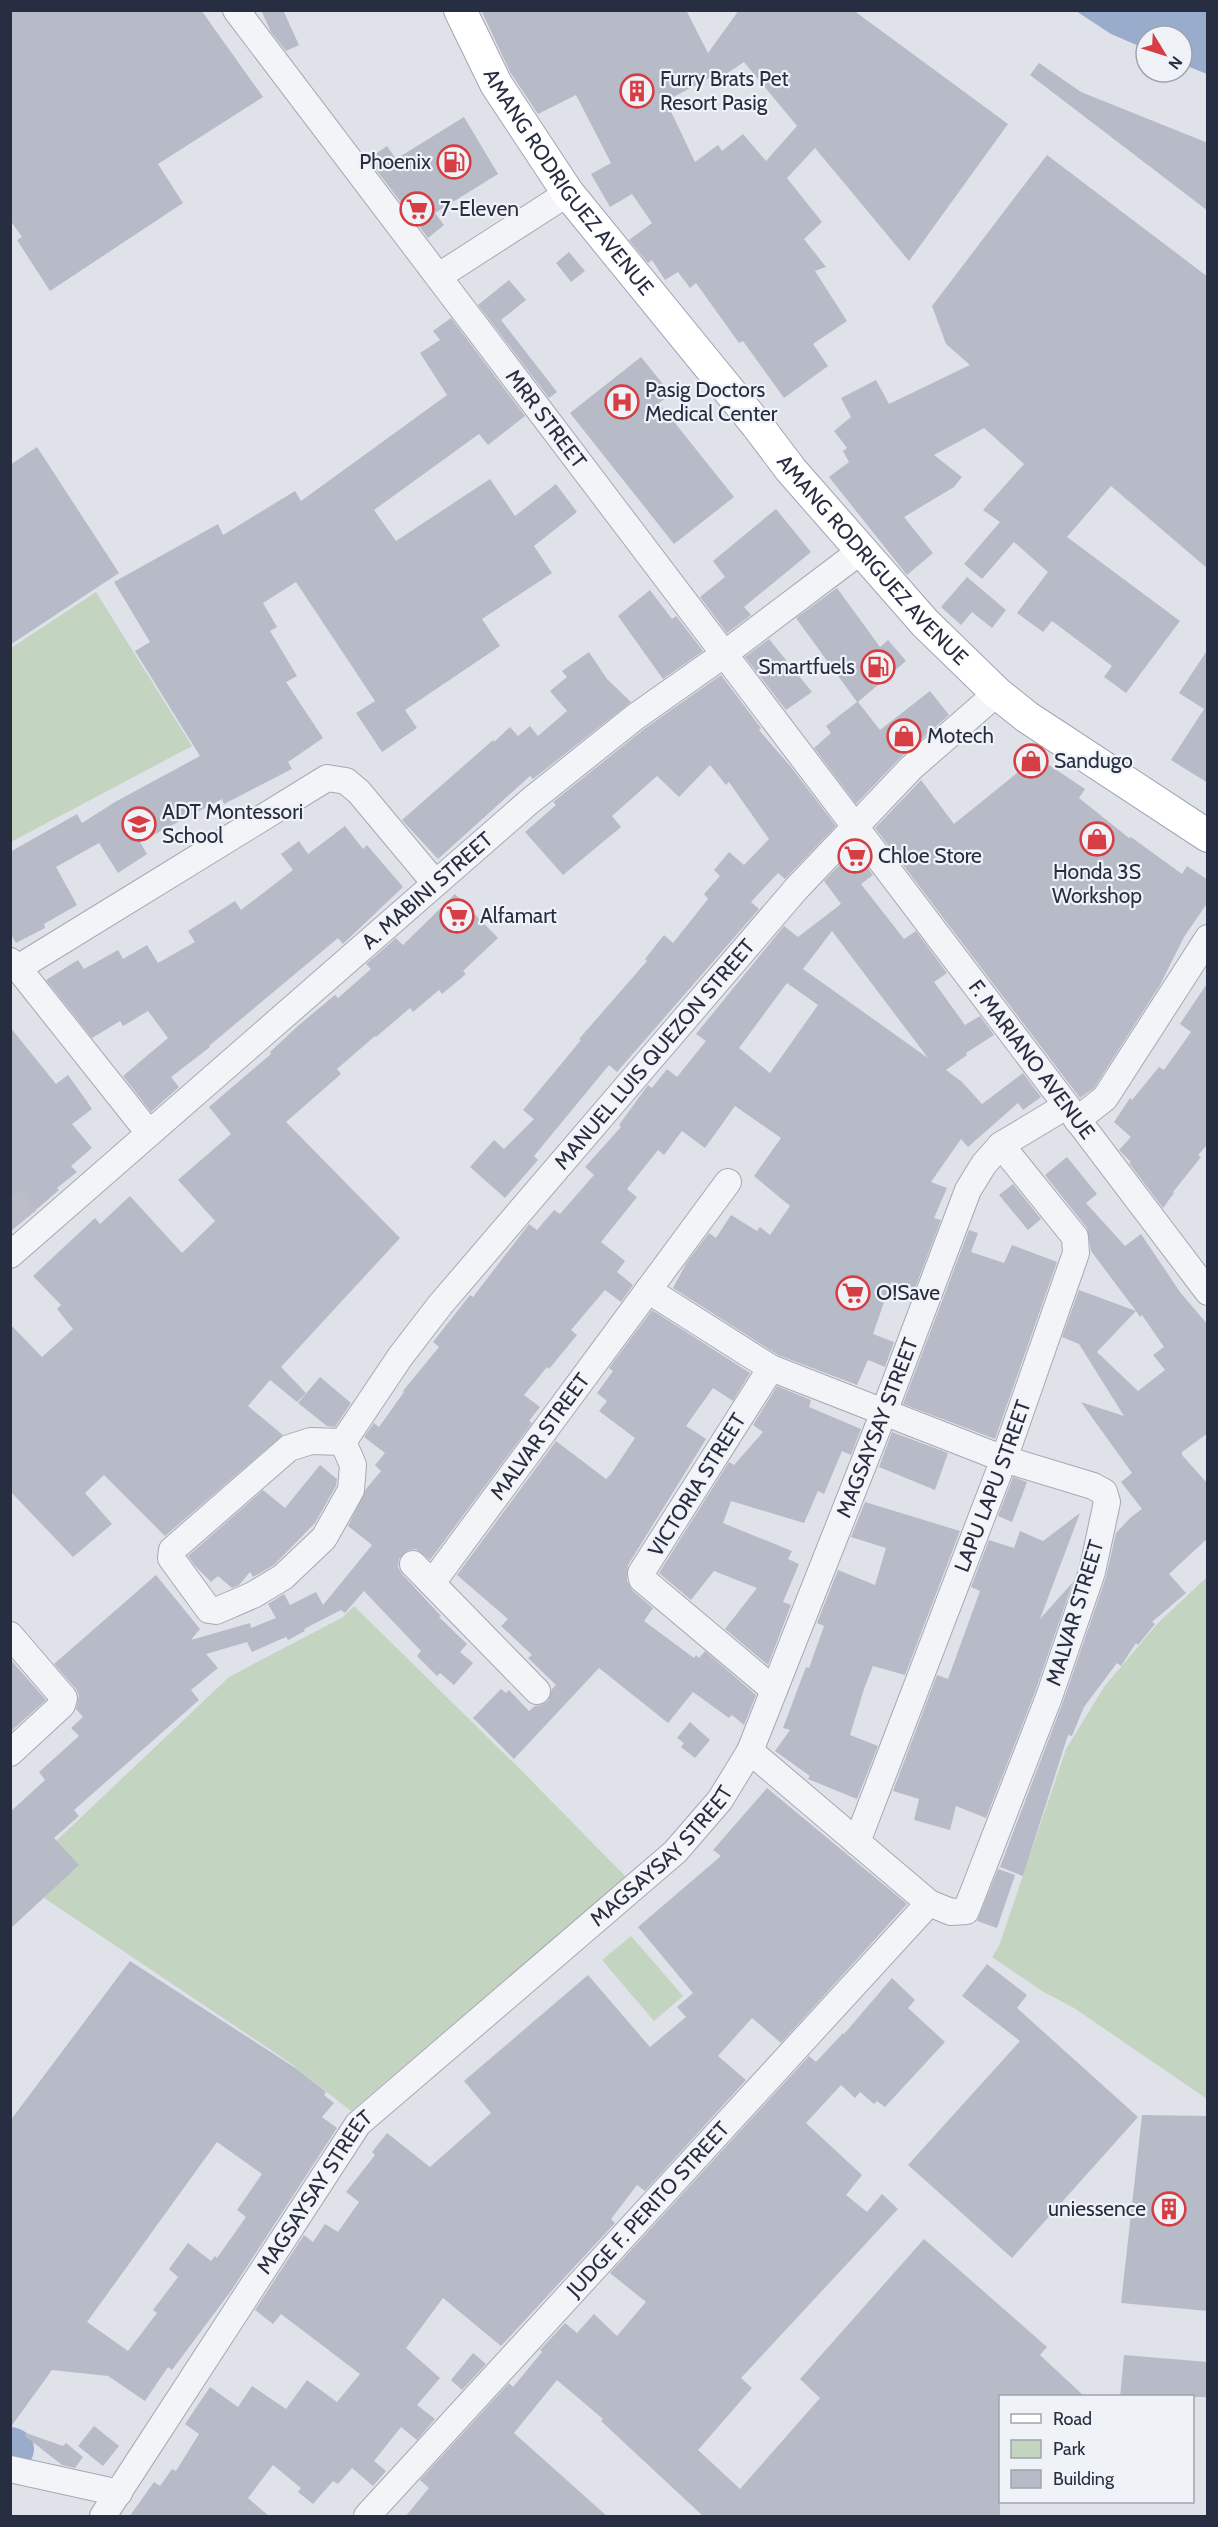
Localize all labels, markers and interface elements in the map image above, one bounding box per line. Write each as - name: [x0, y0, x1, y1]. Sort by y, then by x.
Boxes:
- north arrow: [1134, 24, 1194, 84]
- text: N: [1164, 53, 1186, 73]
- street label: AMANG RODRIGUEZ AVENUE: [479, 65, 659, 300]
- place label: Furry Brats Pet Resort Pasig: [660, 66, 789, 115]
- building icon: Furry Brats Pet Resort Pasig: [619, 73, 655, 109]
- fuel station icon: Phoenix: [436, 144, 472, 180]
- place label: Phoenix: [359, 149, 431, 174]
- supermarket icon: 7-Eleven: [399, 191, 435, 227]
- place label: 7-Eleven: [440, 196, 519, 221]
- street label: MRR STREET: [501, 364, 592, 473]
- place label: Pasig Doctors Medical Center: [645, 377, 778, 426]
- hospital icon: Pasig Doctors Medical Center: [604, 384, 640, 420]
- street label: AMANG RODRIGUEZ AVENUE: [772, 450, 974, 670]
- fuel station icon: Smartfuels: [860, 649, 896, 685]
- place label: Smartfuels: [758, 654, 855, 679]
- shop icon: Motech: [886, 718, 922, 754]
- place label: Motech: [927, 723, 994, 748]
- shop icon: Sandugo: [1013, 743, 1049, 779]
- place label: Sandugo: [1054, 748, 1133, 773]
- place label: ADT Montessori School: [162, 799, 303, 848]
- school or university icon: ADT Montessori School: [121, 806, 157, 842]
- shop icon: Honda 3S Workshop: [1079, 821, 1115, 857]
- street label: A. MABINI STREET: [356, 826, 498, 954]
- supermarket icon: Chloe Store: [837, 838, 873, 874]
- place label: Chloe Store: [878, 843, 982, 868]
- place label: Honda 3S Workshop: [1052, 859, 1142, 908]
- supermarket icon: Alfamart: [439, 898, 475, 934]
- place label: Alfamart: [480, 903, 557, 928]
- street label: MANUEL LUIS QUEZON STREET: [549, 934, 760, 1174]
- street label: F. MARIANO AVENUE: [964, 975, 1100, 1144]
- supermarket icon: O!Save: [835, 1275, 871, 1311]
- place label: O!Save: [876, 1280, 940, 1305]
- street label: MAGSAYSAY STREET: [831, 1334, 923, 1521]
- street label: MALVAR STREET: [485, 1368, 595, 1504]
- street label: LAPU LAPU STREET: [949, 1397, 1036, 1575]
- street label: VICTORIA STREET: [642, 1408, 751, 1561]
- street label: MALVAR STREET: [1040, 1537, 1109, 1689]
- street label: MAGSAYSAY STREET: [585, 1781, 738, 1931]
- street label: MAGSAYSAY STREET: [251, 2105, 377, 2278]
- street label: JUDGE F. PERITO STREET: [561, 2116, 734, 2303]
- building icon: uniessence: [1151, 2191, 1187, 2227]
- place label: uniessence: [1048, 2196, 1146, 2221]
- legend: [999, 2395, 1194, 2503]
- text: Road: [1053, 2408, 1092, 2430]
- text: Park: [1053, 2438, 1086, 2460]
- text: Building: [1053, 2468, 1115, 2490]

